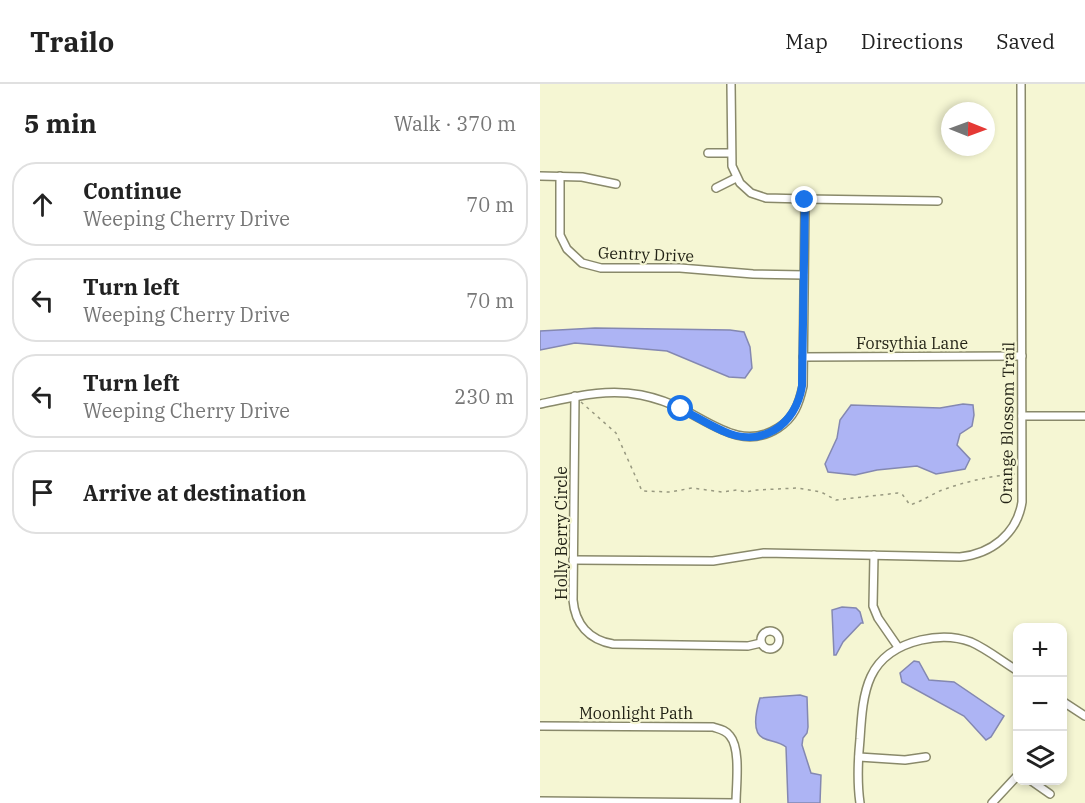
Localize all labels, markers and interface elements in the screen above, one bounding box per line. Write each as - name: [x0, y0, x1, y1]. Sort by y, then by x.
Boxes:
- text: Trailo: [30, 23, 114, 60]
- text: Map: [785, 27, 828, 55]
- text: Directions: [861, 27, 963, 55]
- text: Saved: [996, 27, 1055, 55]
- north arrow: [941, 102, 995, 156]
- text: 5 min: [24, 106, 97, 140]
- text: Walk · 370 m: [394, 110, 516, 137]
- text: Continue: [83, 176, 182, 205]
- route end: [791, 186, 817, 212]
- icon: ahead: [26, 188, 59, 221]
- text: 70 m: [466, 191, 514, 218]
- text: Weeping Cherry Drive: [83, 205, 290, 232]
- street label: Gentry Drive: [598, 242, 694, 266]
- text: Turn left: [83, 272, 179, 301]
- icon: left: [26, 284, 59, 317]
- text: 70 m: [466, 287, 514, 314]
- text: Weeping Cherry Drive: [83, 301, 290, 328]
- street label: Forsythia Lane: [856, 333, 968, 353]
- street label: Orange Blossom Trail: [996, 341, 1018, 504]
- text: Turn left: [83, 368, 179, 397]
- icon: left: [26, 380, 59, 413]
- text: 230 m: [454, 383, 514, 410]
- route start: [667, 395, 693, 421]
- text: Weeping Cherry Drive: [83, 397, 290, 424]
- street label: Holly Berry Circle: [551, 466, 571, 600]
- icon: arrive: [26, 476, 59, 509]
- text: Arrive at destination: [83, 478, 306, 507]
- map controls: [1013, 623, 1067, 785]
- button: +: [1013, 623, 1067, 677]
- button: −: [1013, 677, 1067, 731]
- street label: Moonlight Path: [579, 703, 693, 723]
- button: layers: [1013, 731, 1067, 785]

